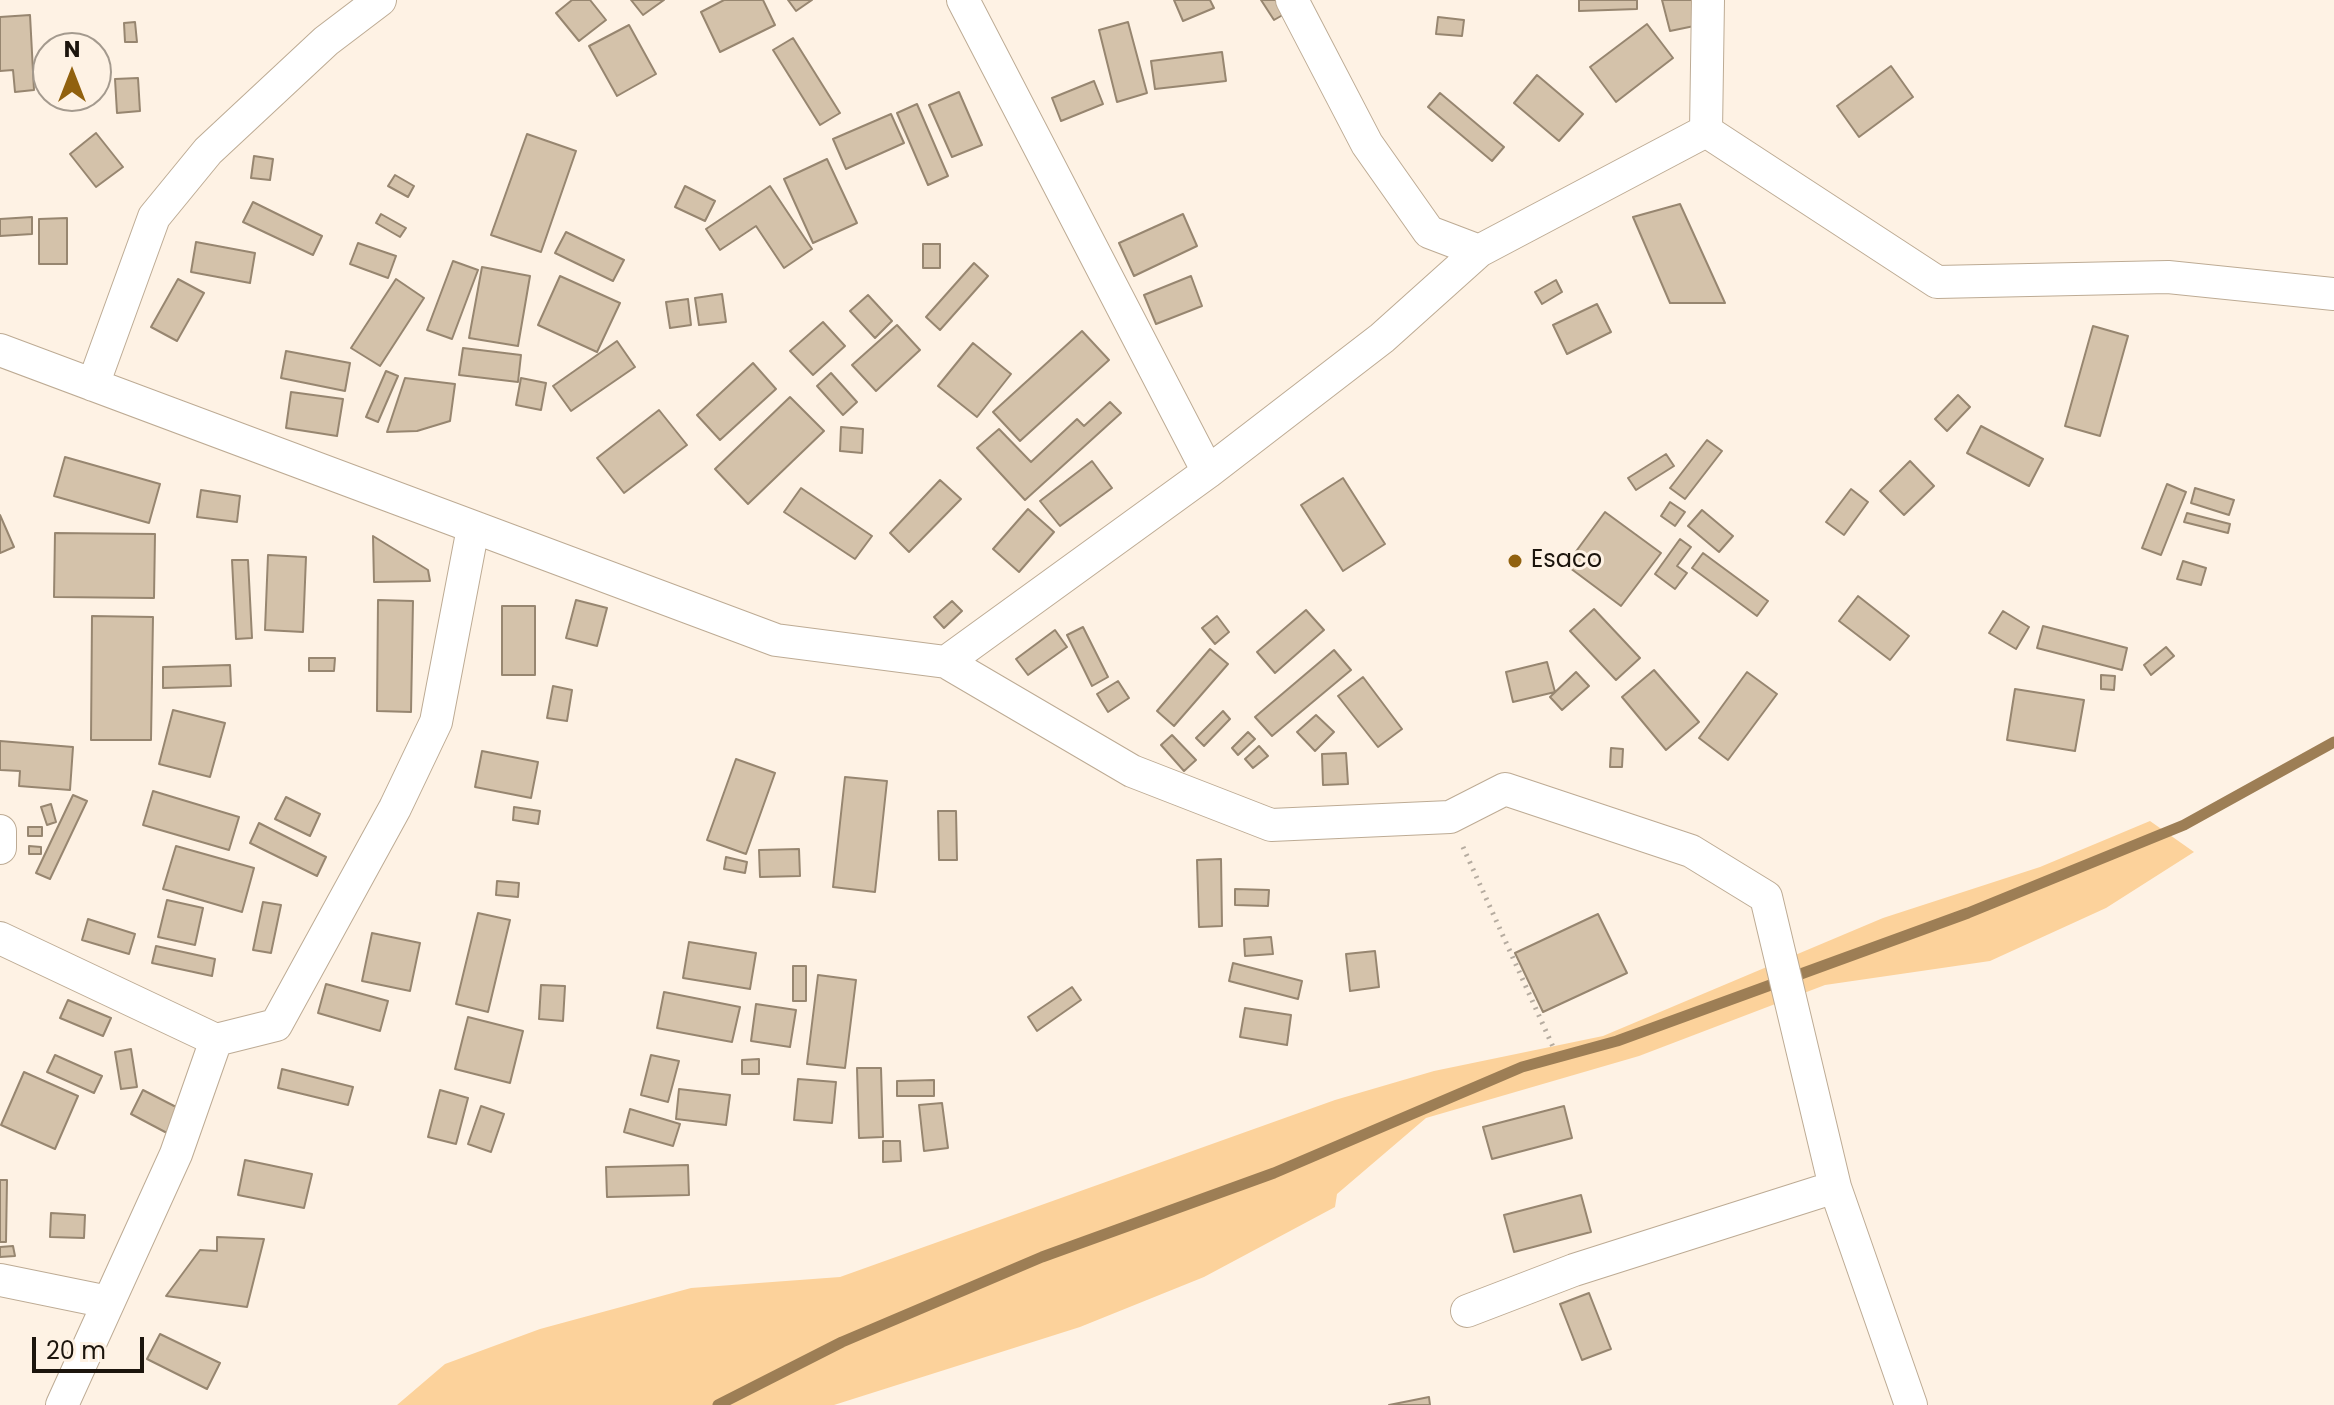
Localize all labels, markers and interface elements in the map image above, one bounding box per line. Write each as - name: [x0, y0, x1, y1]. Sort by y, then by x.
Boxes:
- north arrow: [32, 32, 112, 112]
- text: N: [64, 34, 80, 65]
- place label: Esaco: [1531, 547, 1602, 575]
- marker: Esaco: [1506, 552, 1524, 570]
- scale bar: [36, 1321, 148, 1371]
- text: 20 m: [46, 1334, 106, 1367]

